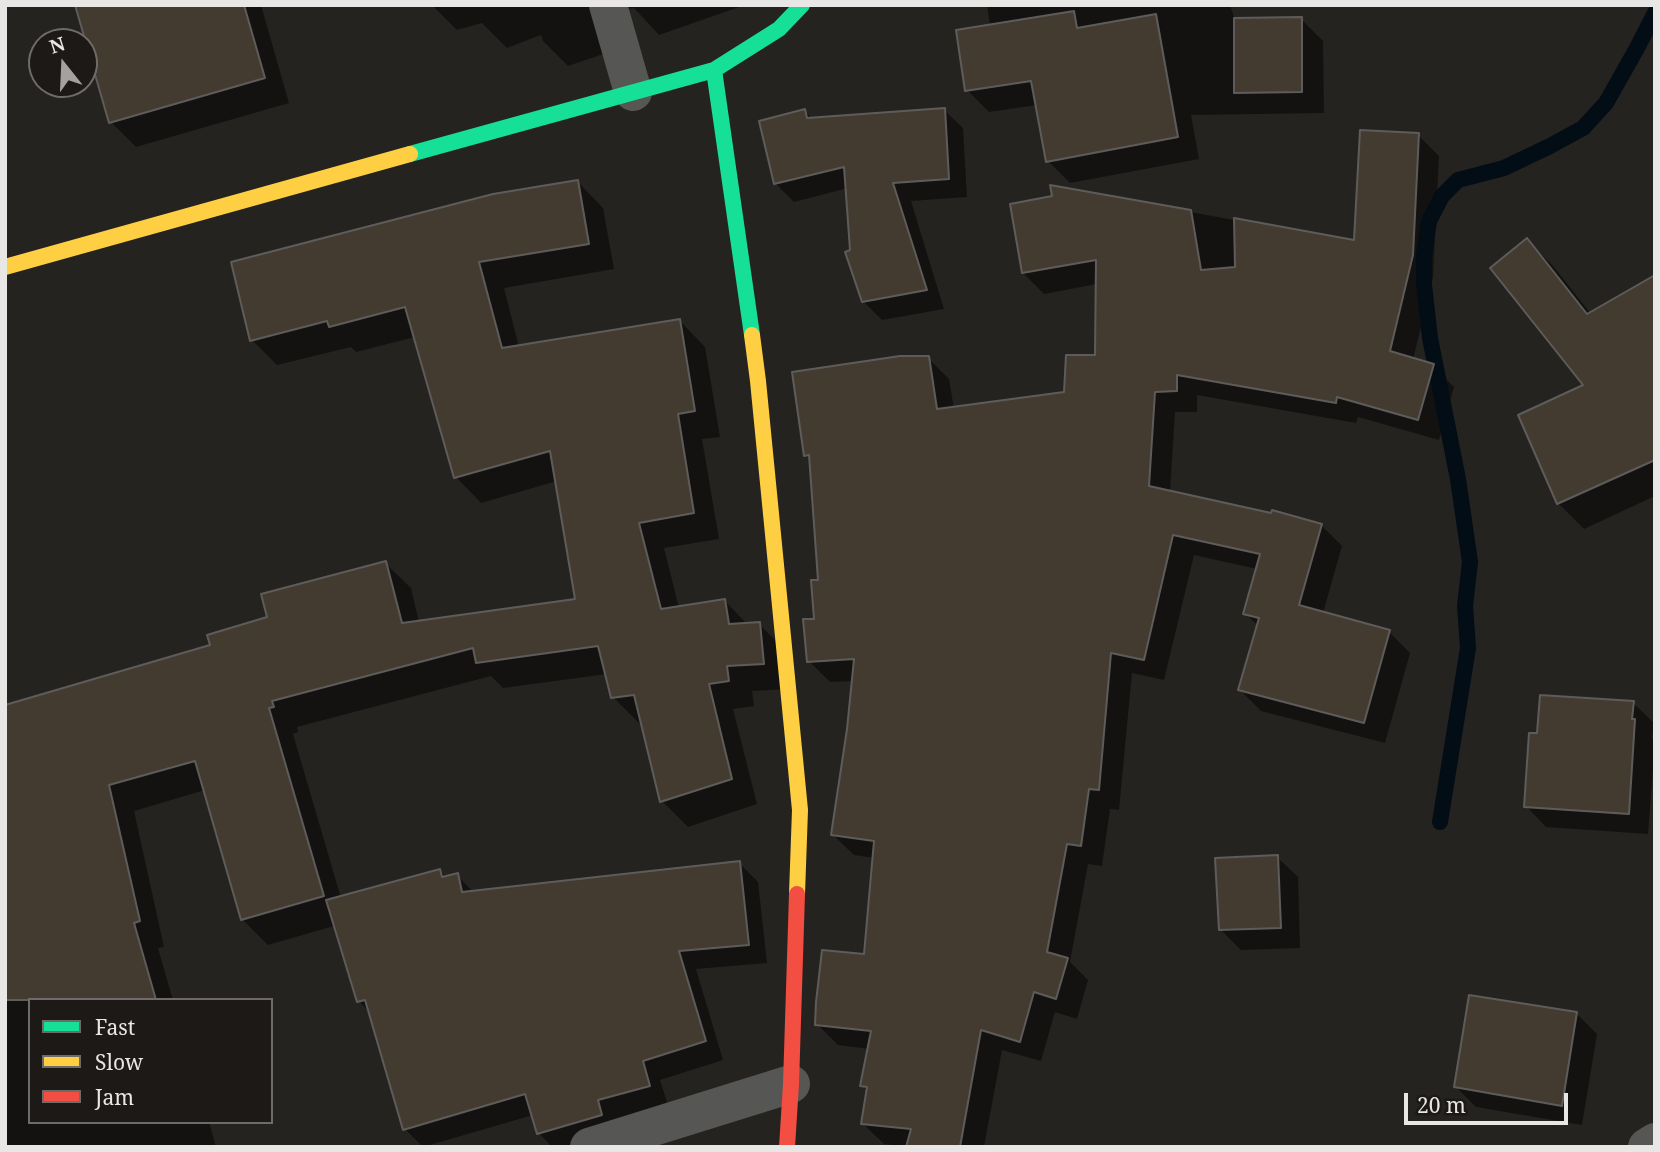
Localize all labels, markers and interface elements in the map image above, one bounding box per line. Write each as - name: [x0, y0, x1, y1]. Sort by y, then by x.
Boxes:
- north arrow: [28, 28, 98, 98]
- text: N: [46, 30, 68, 60]
- legend: [28, 998, 273, 1124]
- text: Fast: [95, 1013, 135, 1041]
- text: Slow: [95, 1048, 143, 1076]
- scale bar: [1408, 1078, 1572, 1122]
- text: Jam: [95, 1083, 134, 1111]
- text: 20 m: [1417, 1091, 1466, 1119]

